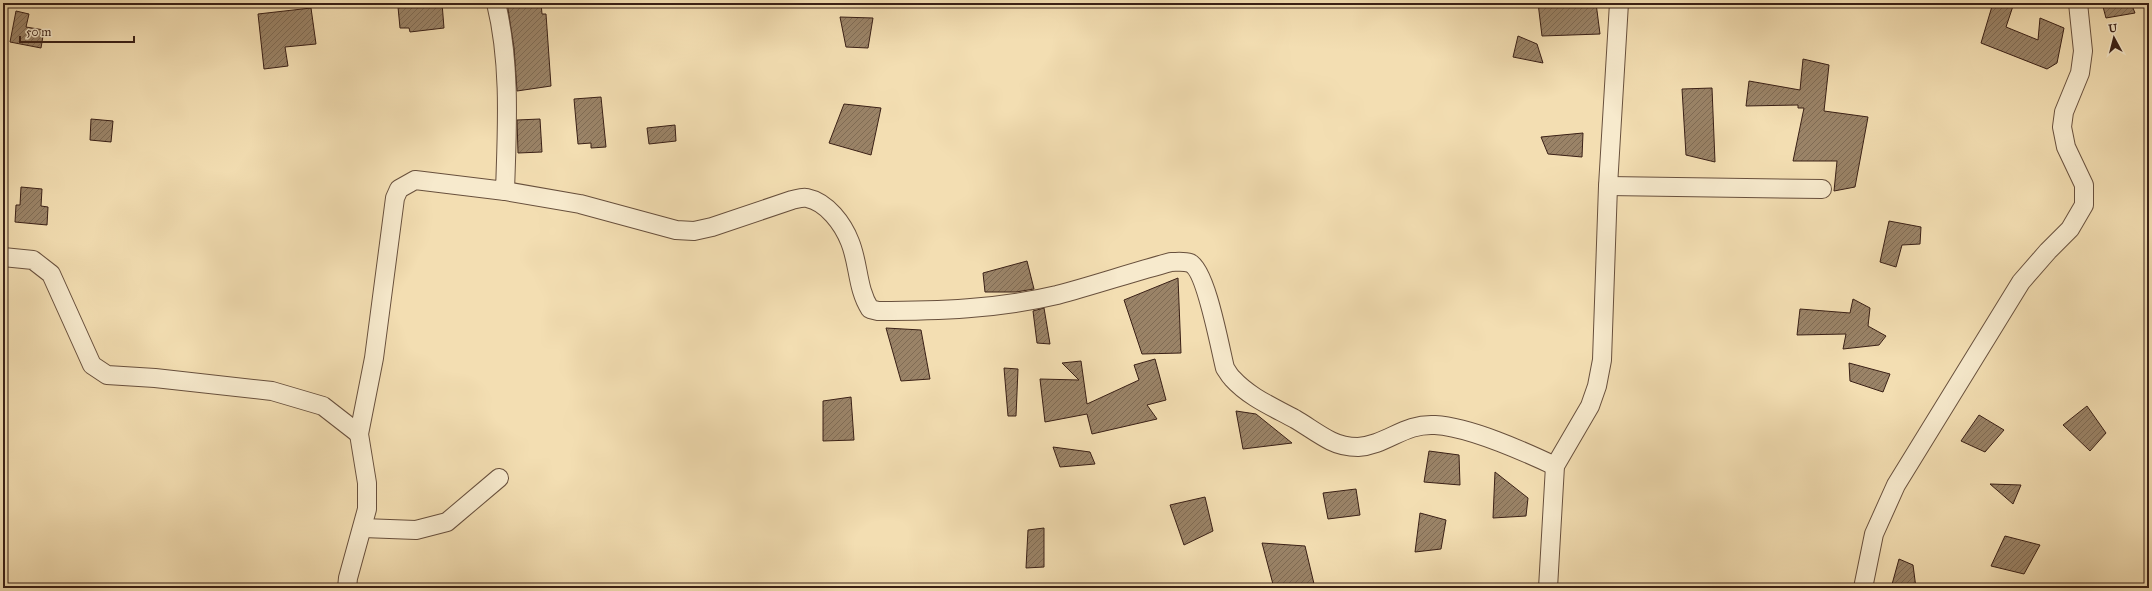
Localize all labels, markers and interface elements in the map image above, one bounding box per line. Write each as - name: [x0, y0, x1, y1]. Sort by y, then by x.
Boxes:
- scale bar: [20, 18, 134, 44]
- north arrow: [2094, 18, 2134, 58]
- text: U: [2108, 22, 2118, 36]
- text: 50 m: [26, 25, 51, 39]

